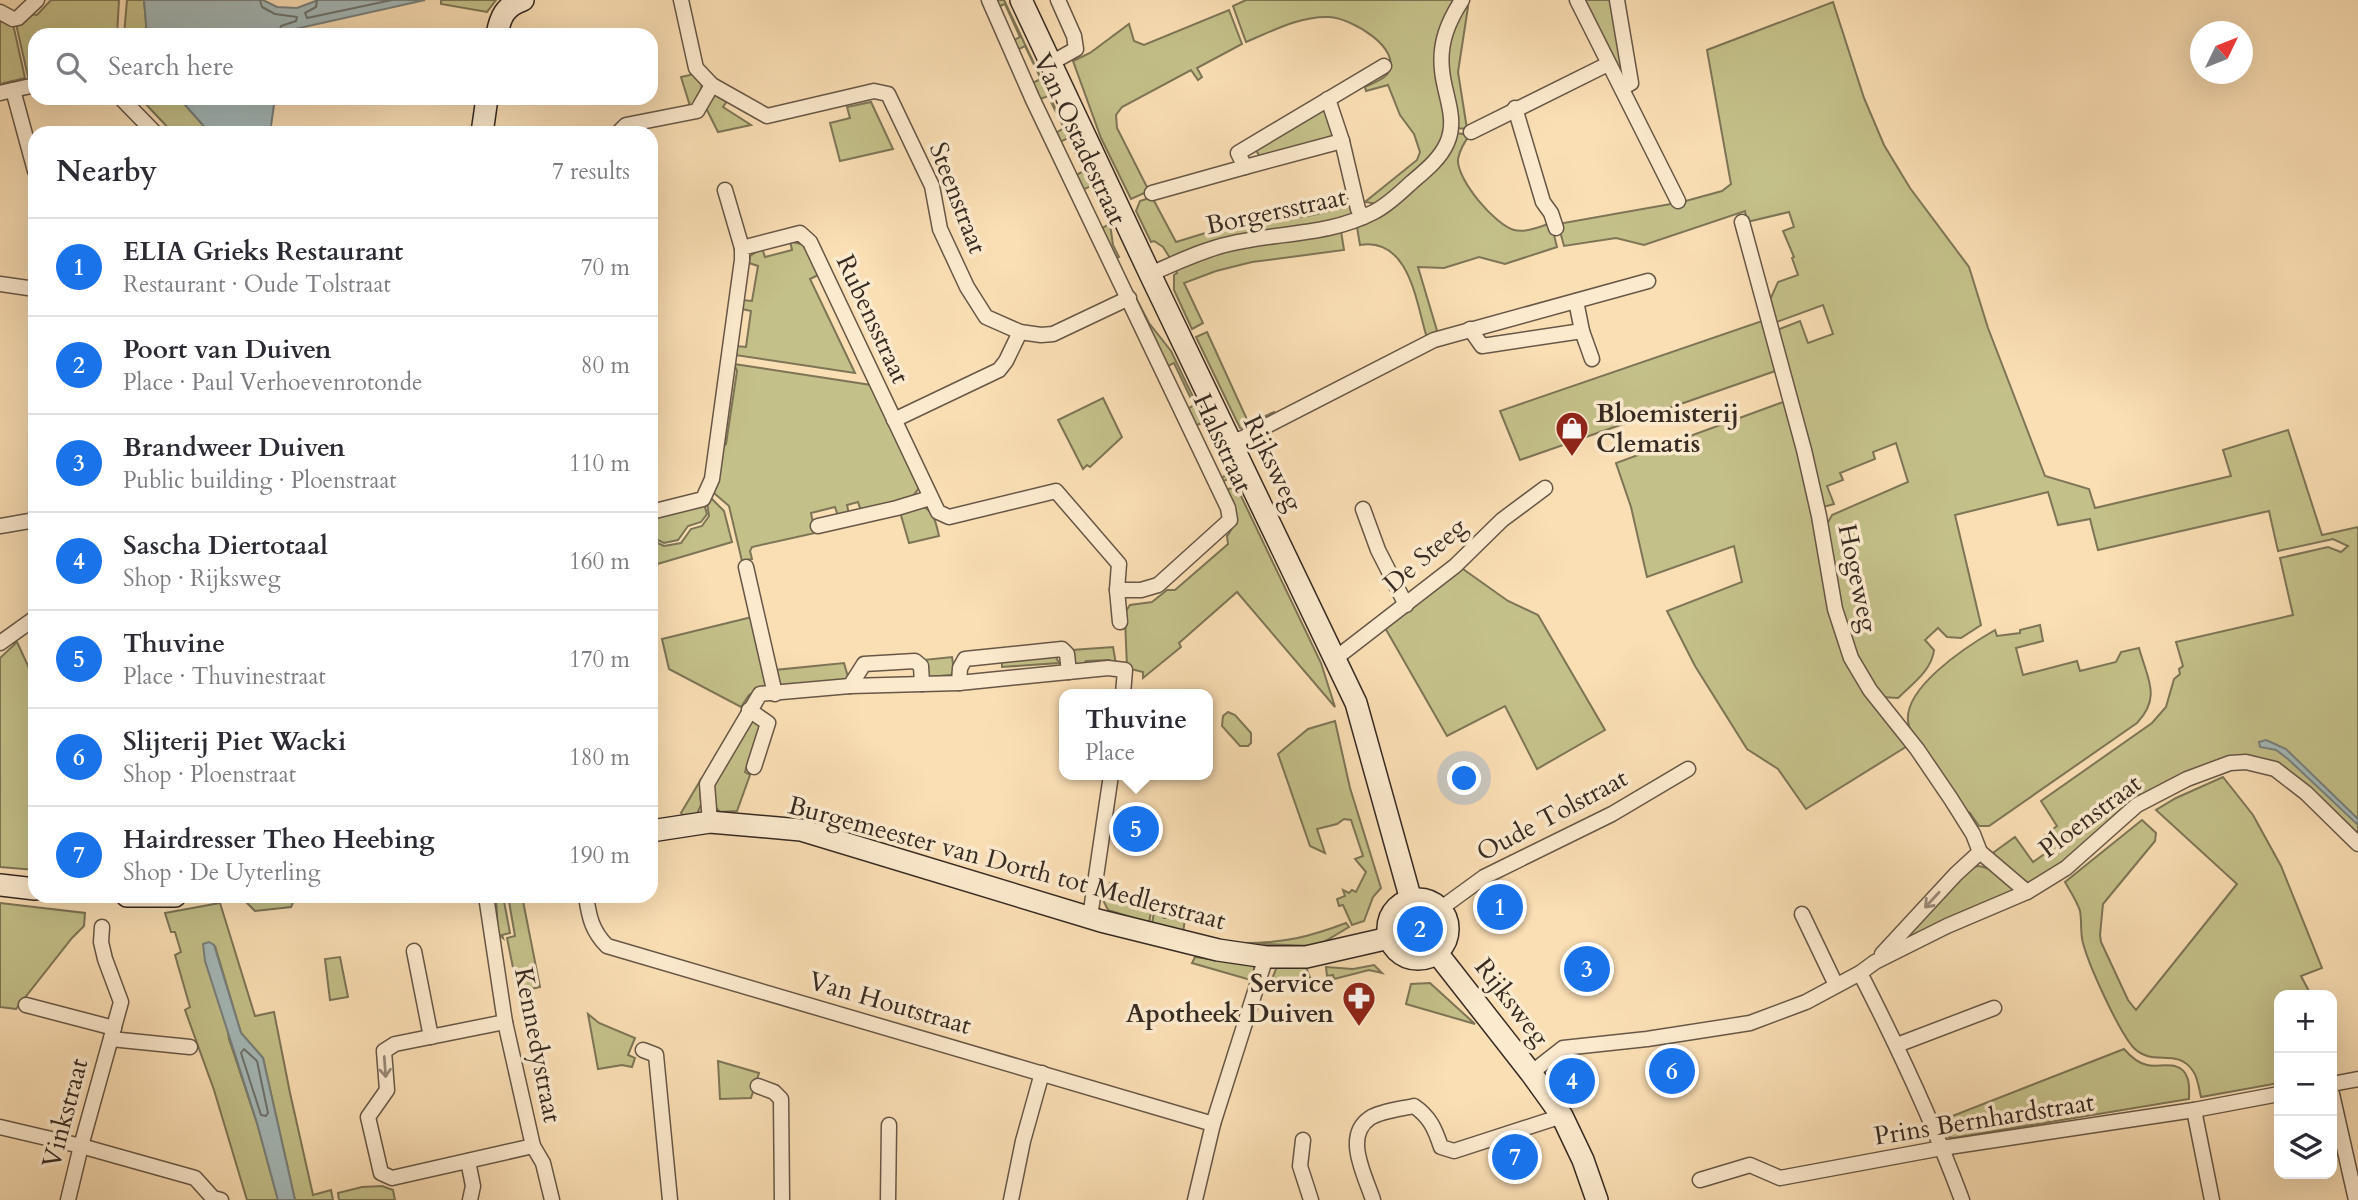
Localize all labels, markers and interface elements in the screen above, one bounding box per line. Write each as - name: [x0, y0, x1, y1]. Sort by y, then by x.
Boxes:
- north arrow: [2190, 21, 2253, 84]
- search box: [28, 28, 658, 105]
- icon: search: [52, 48, 90, 86]
- street label: Van Ostadestraat: [1025, 48, 1135, 230]
- text: Search here: [108, 49, 234, 84]
- street label: Steenstraat: [921, 137, 995, 259]
- text: Nearby: [56, 151, 157, 192]
- text: 7 results: [552, 156, 630, 187]
- street label: Borgersstraat: [1202, 179, 1350, 243]
- text: ELIA Grieks Restaurant: [123, 234, 403, 269]
- street label: Rubensstraat: [828, 249, 918, 389]
- text: 1: [73, 252, 85, 283]
- text: 70 m: [581, 252, 630, 283]
- text: Restaurant · Oude Tolstraat: [123, 269, 391, 300]
- text: Poort van Duiven: [123, 332, 331, 367]
- text: 2: [73, 350, 85, 381]
- text: 80 m: [581, 350, 630, 381]
- text: Place · Paul Verhoevenrotonde: [123, 367, 422, 398]
- street label: Halsstraat: [1185, 388, 1261, 498]
- place label: Bloemisterij Clematis: [1596, 396, 1739, 461]
- street label: Rijksweg: [1235, 409, 1311, 517]
- shop icon: Bloemisterij Clematis: [1553, 409, 1591, 458]
- text: Brandweer Duiven: [123, 430, 345, 465]
- text: 3: [73, 448, 85, 479]
- text: 110 m: [569, 448, 630, 479]
- text: Public building · Ploenstraat: [123, 465, 397, 496]
- street label: De Steeg: [1376, 509, 1474, 601]
- street label: Hogeweg: [1830, 521, 1887, 636]
- text: Sascha Diertotaal: [123, 528, 328, 563]
- text: 4: [73, 546, 85, 577]
- text: 160 m: [569, 546, 630, 577]
- text: Shop · Rijksweg: [123, 563, 281, 594]
- text: Thuvine: [123, 626, 225, 661]
- text: 5: [73, 644, 85, 675]
- text: 170 m: [569, 644, 630, 675]
- text: Place · Thuvinestraat: [123, 661, 326, 692]
- popup: [1059, 689, 1213, 780]
- text: Thuvine: [1085, 702, 1187, 737]
- text: Slijterij Piet Wacki: [123, 724, 346, 759]
- text: Place: [1085, 737, 1135, 768]
- text: 6: [73, 742, 85, 773]
- text: 180 m: [569, 742, 630, 773]
- text: Shop · Ploenstraat: [123, 759, 296, 790]
- your location: [1447, 761, 1481, 795]
- street label: Oude Tolstraat: [1470, 761, 1634, 869]
- street label: Ploenstraat: [2032, 766, 2148, 866]
- street label: Burgemeester van Dorth tot Medlerstraat: [784, 788, 1230, 938]
- pin: 5: [1113, 803, 1159, 855]
- text: Hairdresser Theo Heebing: [123, 822, 435, 857]
- text: 7: [73, 840, 85, 871]
- text: 190 m: [569, 840, 630, 871]
- text: Shop · De Uyterling: [123, 857, 321, 888]
- pin: 1: [1477, 881, 1523, 933]
- one-way arrow: [1924, 891, 1940, 909]
- pin: 2: [1397, 903, 1443, 955]
- pin: 3: [1564, 943, 1610, 995]
- street label: Rijksweg: [1467, 951, 1558, 1053]
- street label: Van Houtstraat: [805, 963, 975, 1043]
- street label: Kennedystraat: [506, 965, 570, 1125]
- place label: Service Apotheek Duiven: [1126, 966, 1334, 1031]
- pharmacy icon: Service Apotheek Duiven: [1340, 979, 1378, 1028]
- map controls: [2274, 990, 2337, 1179]
- button: +: [2274, 990, 2337, 1053]
- pin: 6: [1649, 1045, 1695, 1097]
- button: −: [2274, 1053, 2337, 1116]
- street label: Vinkstraat: [34, 1054, 96, 1172]
- one-way arrow: [379, 1055, 392, 1078]
- pin: 4: [1549, 1055, 1595, 1107]
- street label: Prins Bernhardstraat: [1871, 1084, 2097, 1154]
- button: layers: [2274, 1116, 2337, 1179]
- pin: 7: [1492, 1131, 1538, 1183]

